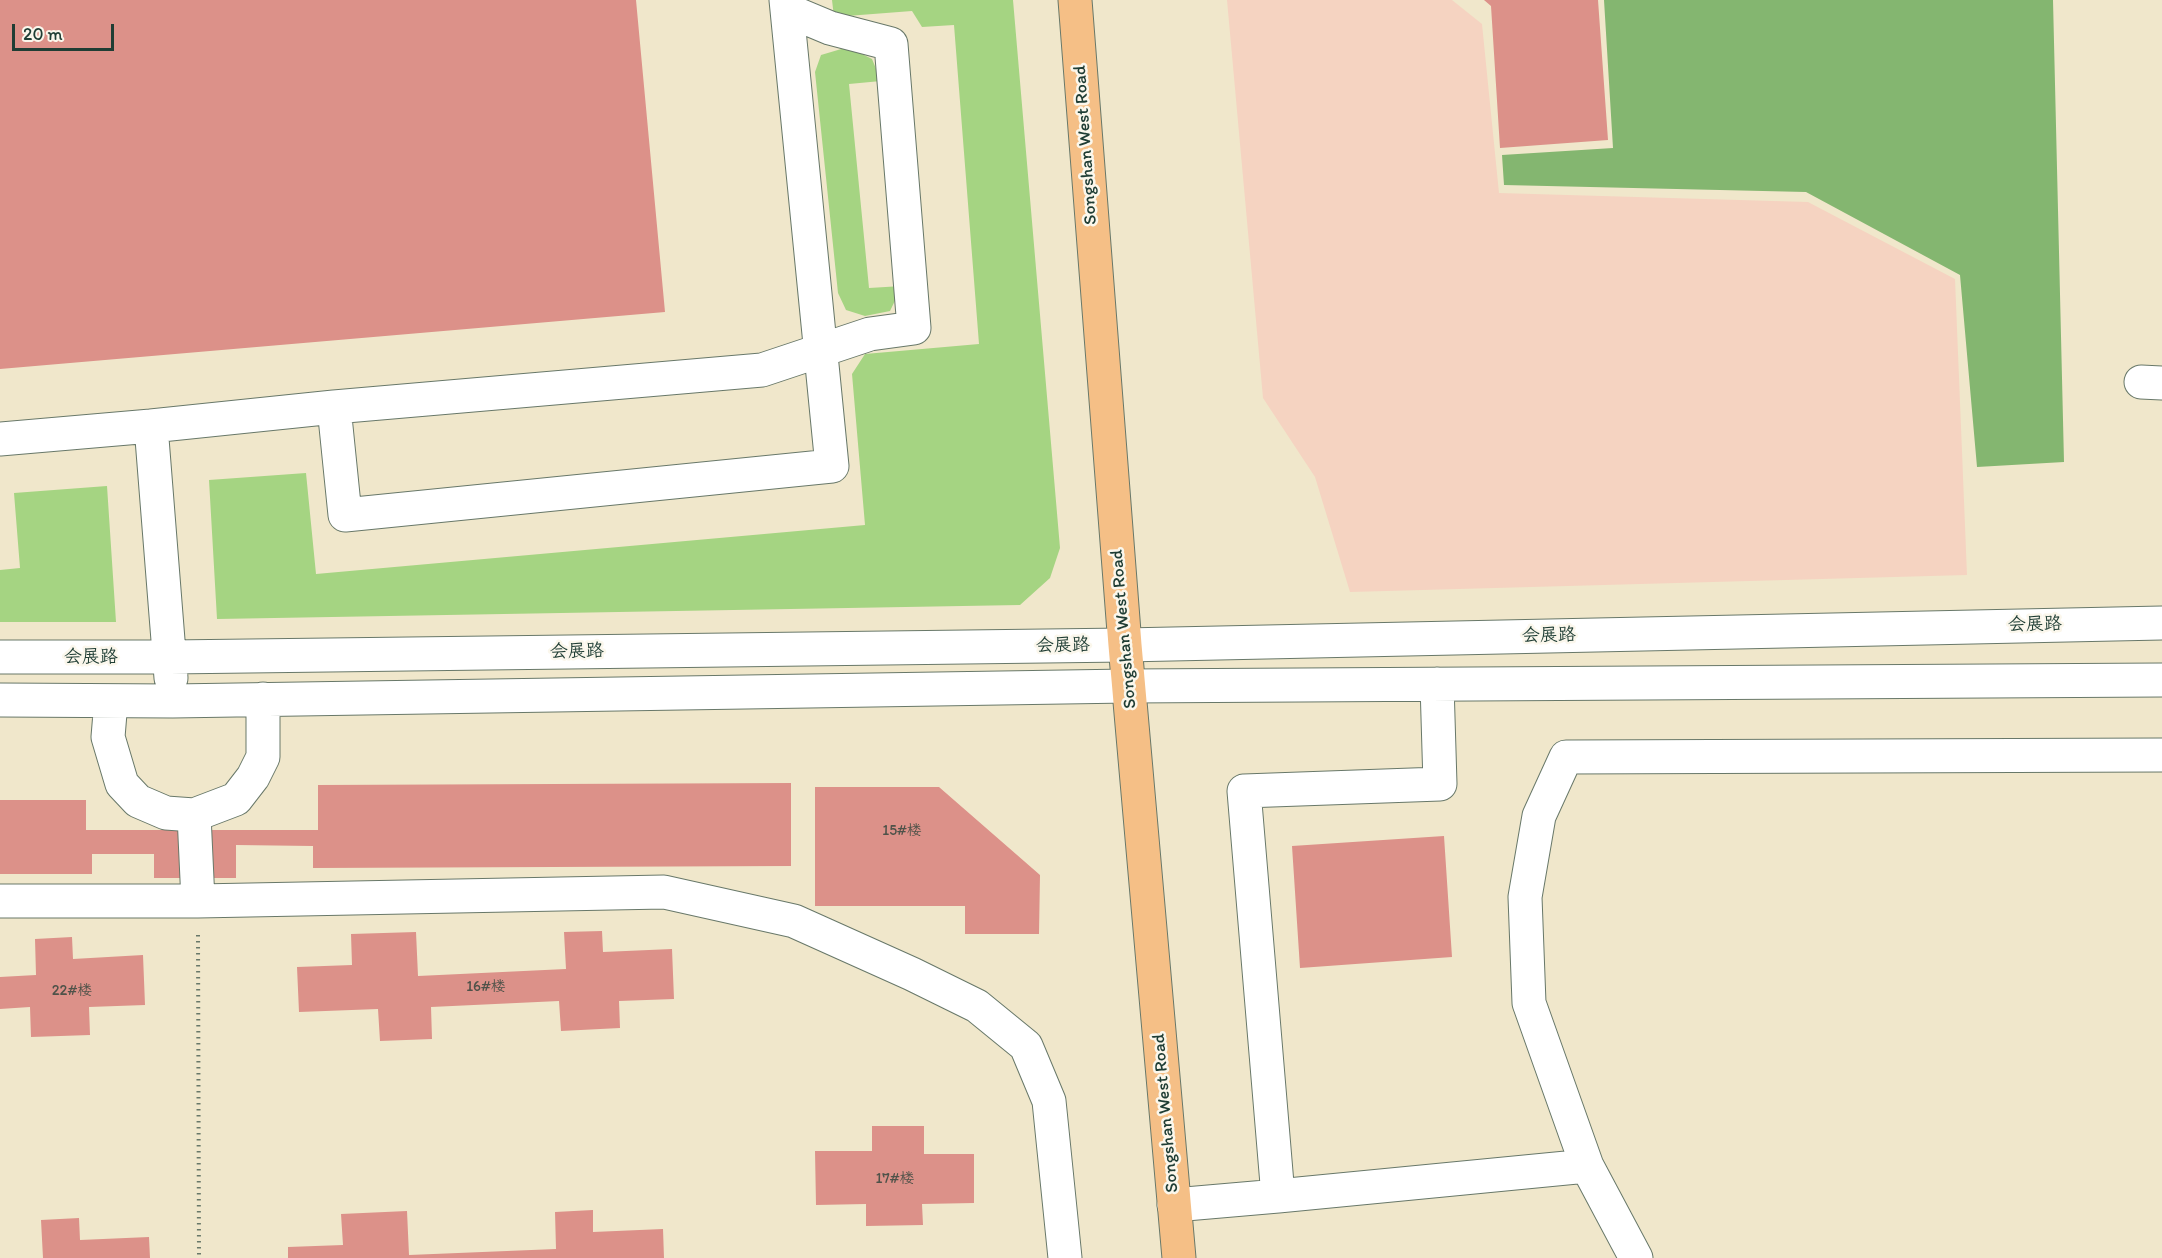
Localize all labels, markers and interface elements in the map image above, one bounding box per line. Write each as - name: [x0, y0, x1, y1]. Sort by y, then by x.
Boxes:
- scale bar: [15, 12, 117, 50]
- text: 20 m: [23, 23, 63, 45]
- street label: Songshan West Road: [1070, 65, 1102, 225]
- street label: Songshan West Road: [1106, 548, 1142, 710]
- street label: 会展路: [2008, 614, 2062, 636]
- street label: 会展路: [1522, 625, 1576, 647]
- street label: 会展路: [1036, 635, 1090, 657]
- street label: 会展路: [550, 641, 604, 663]
- street label: 会展路: [64, 646, 118, 668]
- house number: 15#楼: [882, 822, 922, 840]
- house number: 16#楼: [466, 978, 506, 996]
- house number: 22#楼: [52, 982, 92, 1000]
- street label: Songshan West Road: [1148, 1032, 1184, 1194]
- house number: 17#楼: [875, 1170, 915, 1188]

